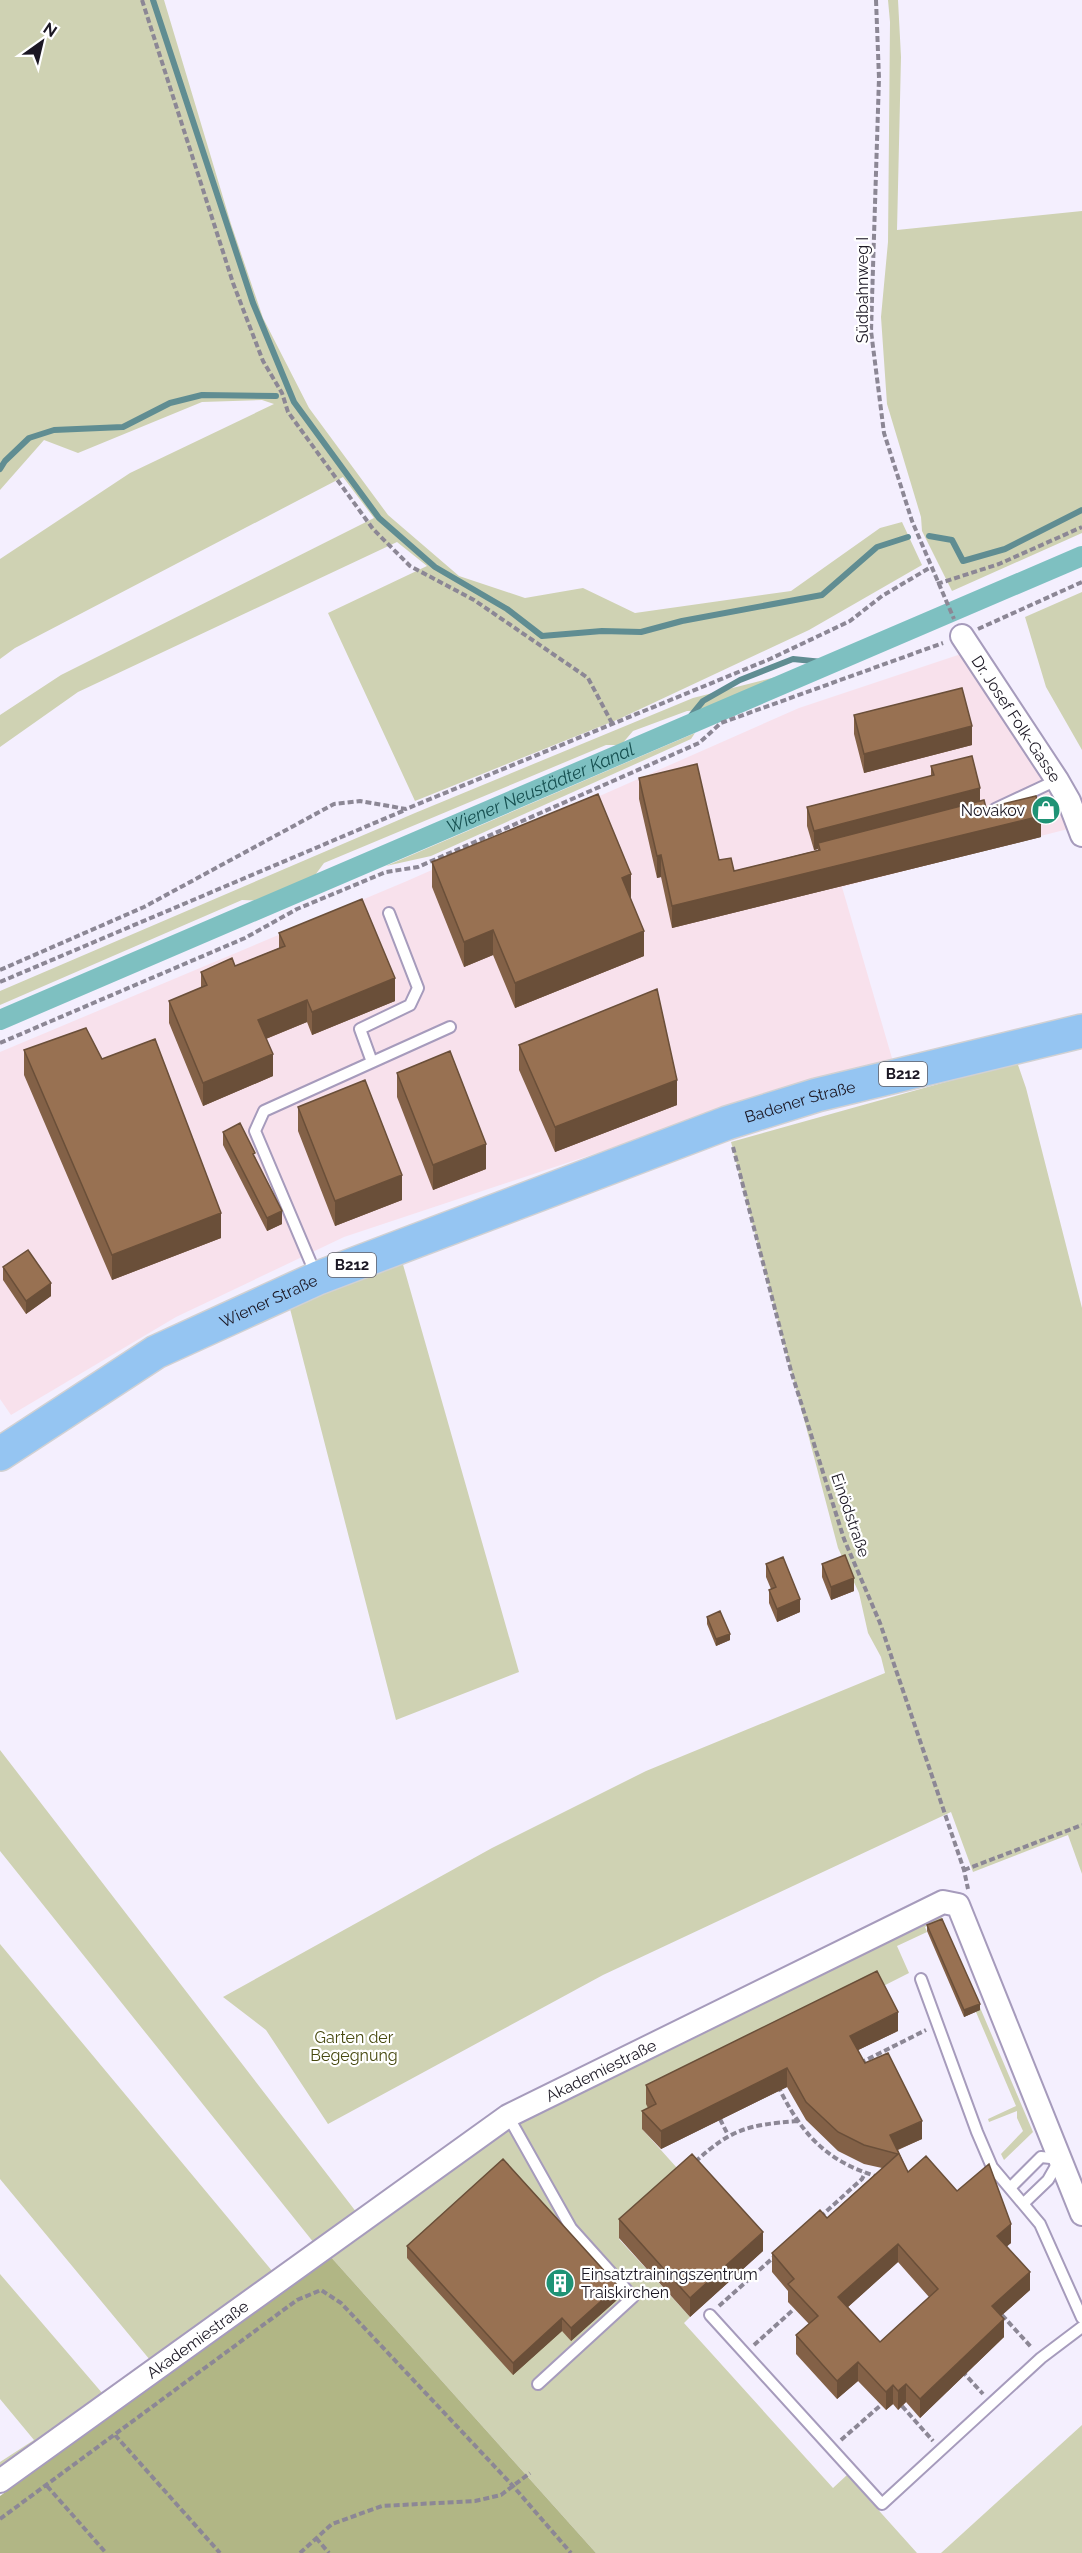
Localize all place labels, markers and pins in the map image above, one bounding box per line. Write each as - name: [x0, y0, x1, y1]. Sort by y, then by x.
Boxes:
- shop icon: Novakov: [1030, 794, 1062, 826]
- place label: Novakov: [961, 801, 1025, 820]
- place label: Einsatztrainingszentrum Traiskirchen: [581, 2265, 758, 2302]
- building icon: Einsatztrainingszentrum Traiskirchen: [544, 2267, 576, 2299]

